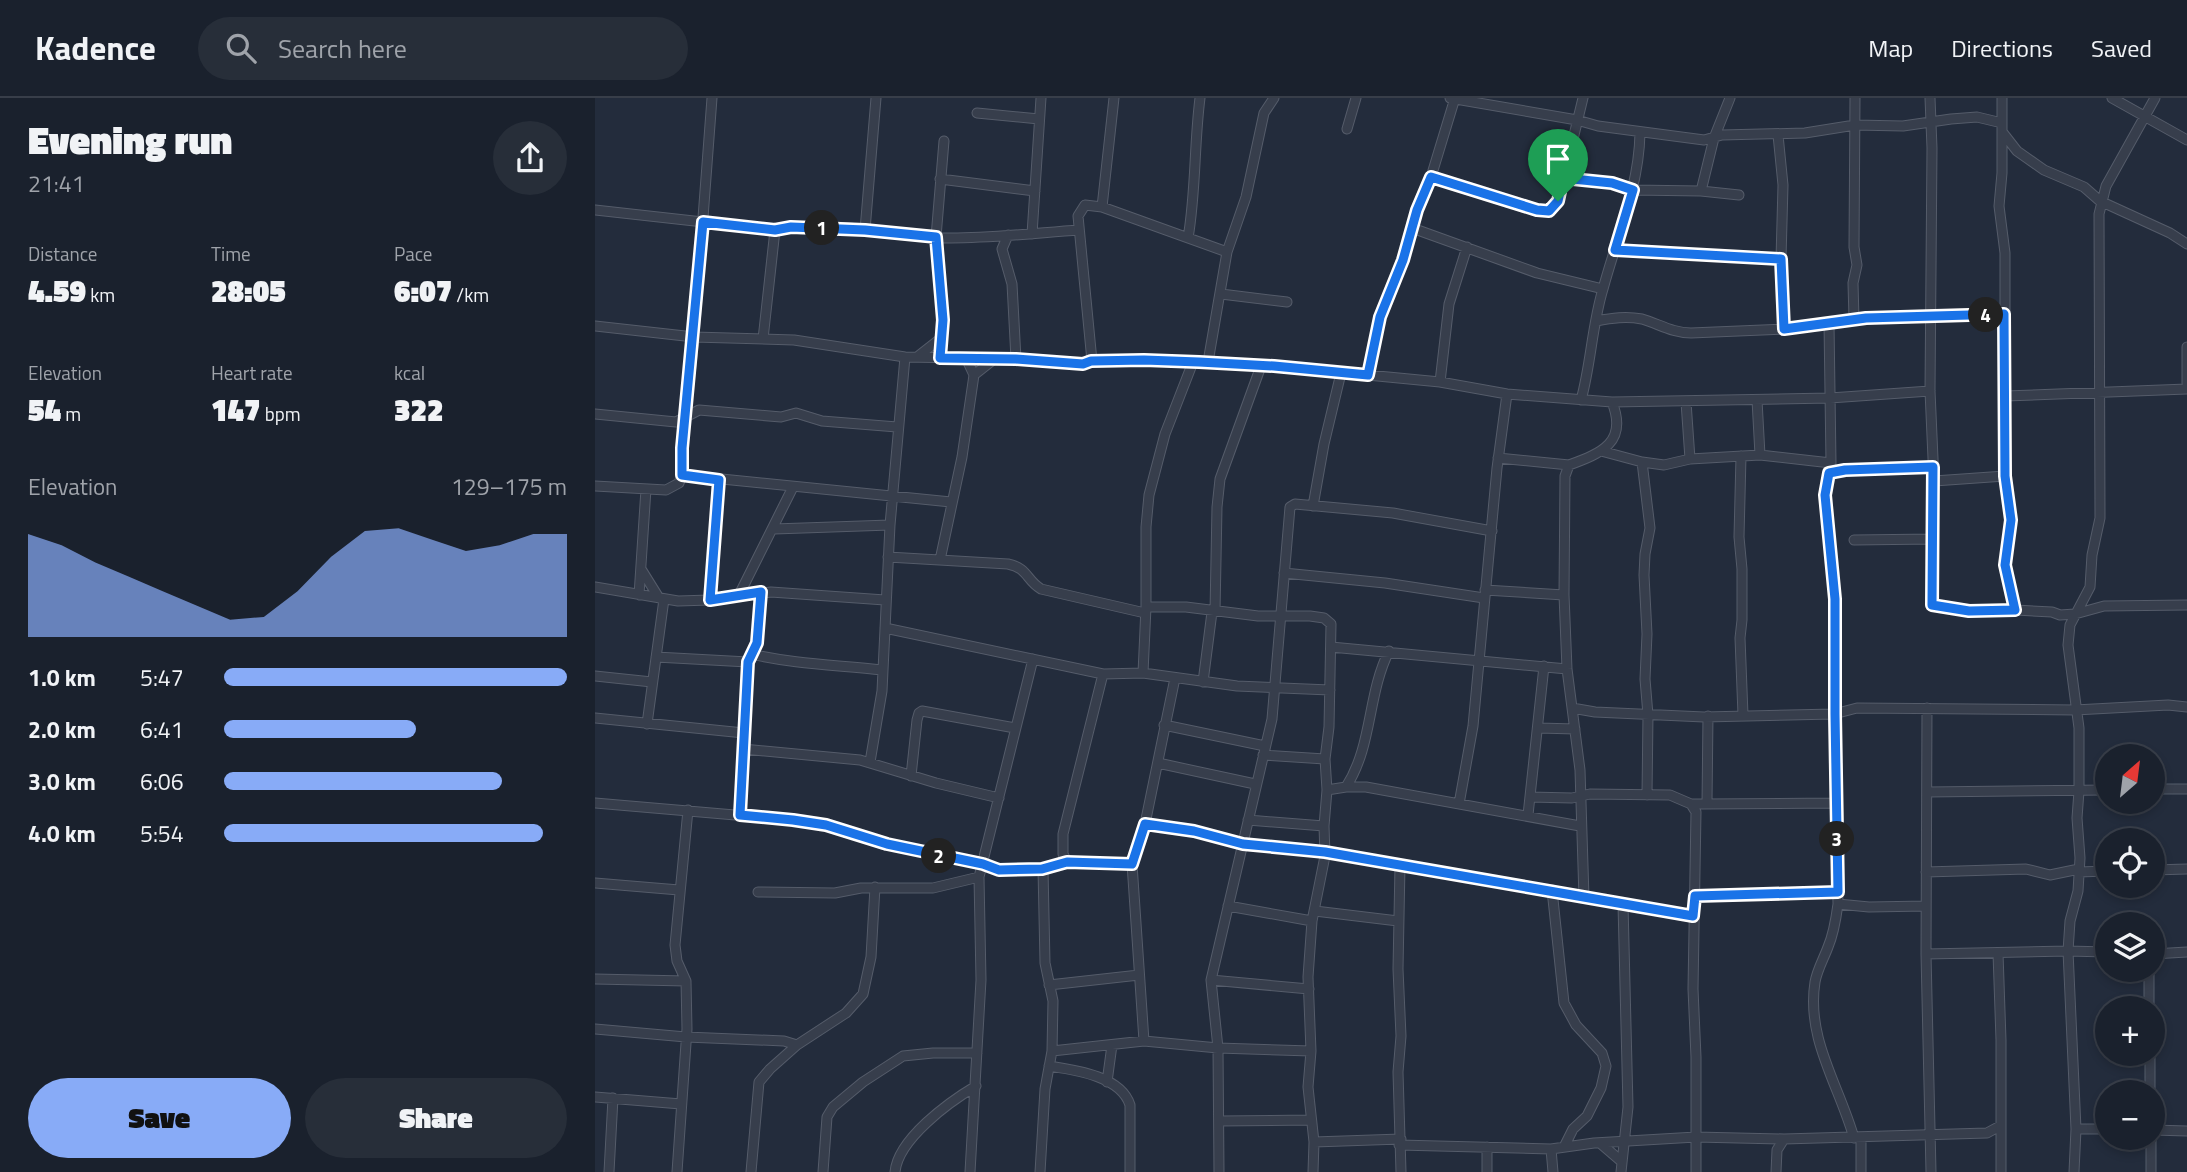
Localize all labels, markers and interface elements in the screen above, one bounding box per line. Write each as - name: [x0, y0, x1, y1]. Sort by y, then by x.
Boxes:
- search box: [198, 17, 688, 80]
- text: Kadence: [35, 23, 156, 73]
- icon: search: [222, 29, 260, 67]
- text: Search here: [278, 29, 407, 68]
- text: Map: [1868, 30, 1913, 66]
- text: Directions: [1951, 30, 2053, 66]
- text: Saved: [2091, 30, 2152, 66]
- text: Evening run: [28, 111, 232, 169]
- button: share: [493, 121, 567, 195]
- pin: [1528, 129, 1588, 201]
- icon: arrive: [1539, 140, 1577, 178]
- text: 21:41: [28, 166, 85, 201]
- pin: 1: [805, 211, 839, 246]
- text: 1: [816, 213, 827, 242]
- text: Distance: [28, 239, 97, 268]
- text: Time: [211, 239, 251, 268]
- text: Pace: [394, 239, 432, 268]
- text: 4.59: [28, 268, 86, 314]
- text: 28:05: [211, 268, 286, 314]
- text: 6:07: [394, 268, 452, 314]
- text: km: [86, 280, 115, 309]
- text: /km: [452, 280, 489, 309]
- pin: 4: [1969, 298, 2003, 332]
- text: 4: [1980, 300, 1991, 329]
- text: Elevation: [28, 358, 102, 387]
- text: Heart rate: [211, 358, 293, 387]
- text: kcal: [394, 358, 425, 387]
- text: 54: [28, 387, 61, 433]
- text: 147: [211, 387, 261, 433]
- text: 322: [394, 387, 444, 433]
- text: m: [61, 399, 81, 428]
- text: bpm: [261, 399, 301, 428]
- text: Elevation: [28, 469, 117, 504]
- text: 129–175 m: [451, 469, 567, 504]
- text: 1.0 km: [28, 660, 96, 695]
- text: 5:47: [140, 660, 184, 695]
- text: 2.0 km: [28, 712, 96, 747]
- text: 6:41: [140, 712, 184, 747]
- north arrow: [2095, 744, 2165, 814]
- map controls: [2095, 744, 2165, 1150]
- text: 3.0 km: [28, 764, 96, 799]
- text: 6:06: [140, 764, 184, 799]
- text: 4.0 km: [28, 816, 96, 851]
- text: 5:54: [140, 816, 184, 851]
- pin: 3: [1819, 822, 1855, 856]
- text: 3: [1831, 824, 1842, 853]
- button: locate: [2095, 828, 2165, 898]
- pin: 2: [921, 838, 957, 874]
- text: 2: [933, 841, 944, 870]
- button: layers: [2095, 912, 2165, 982]
- button: +: [2095, 996, 2165, 1066]
- button: Save: [28, 1078, 291, 1158]
- button: Share: [305, 1078, 567, 1158]
- button: −: [2095, 1080, 2165, 1150]

